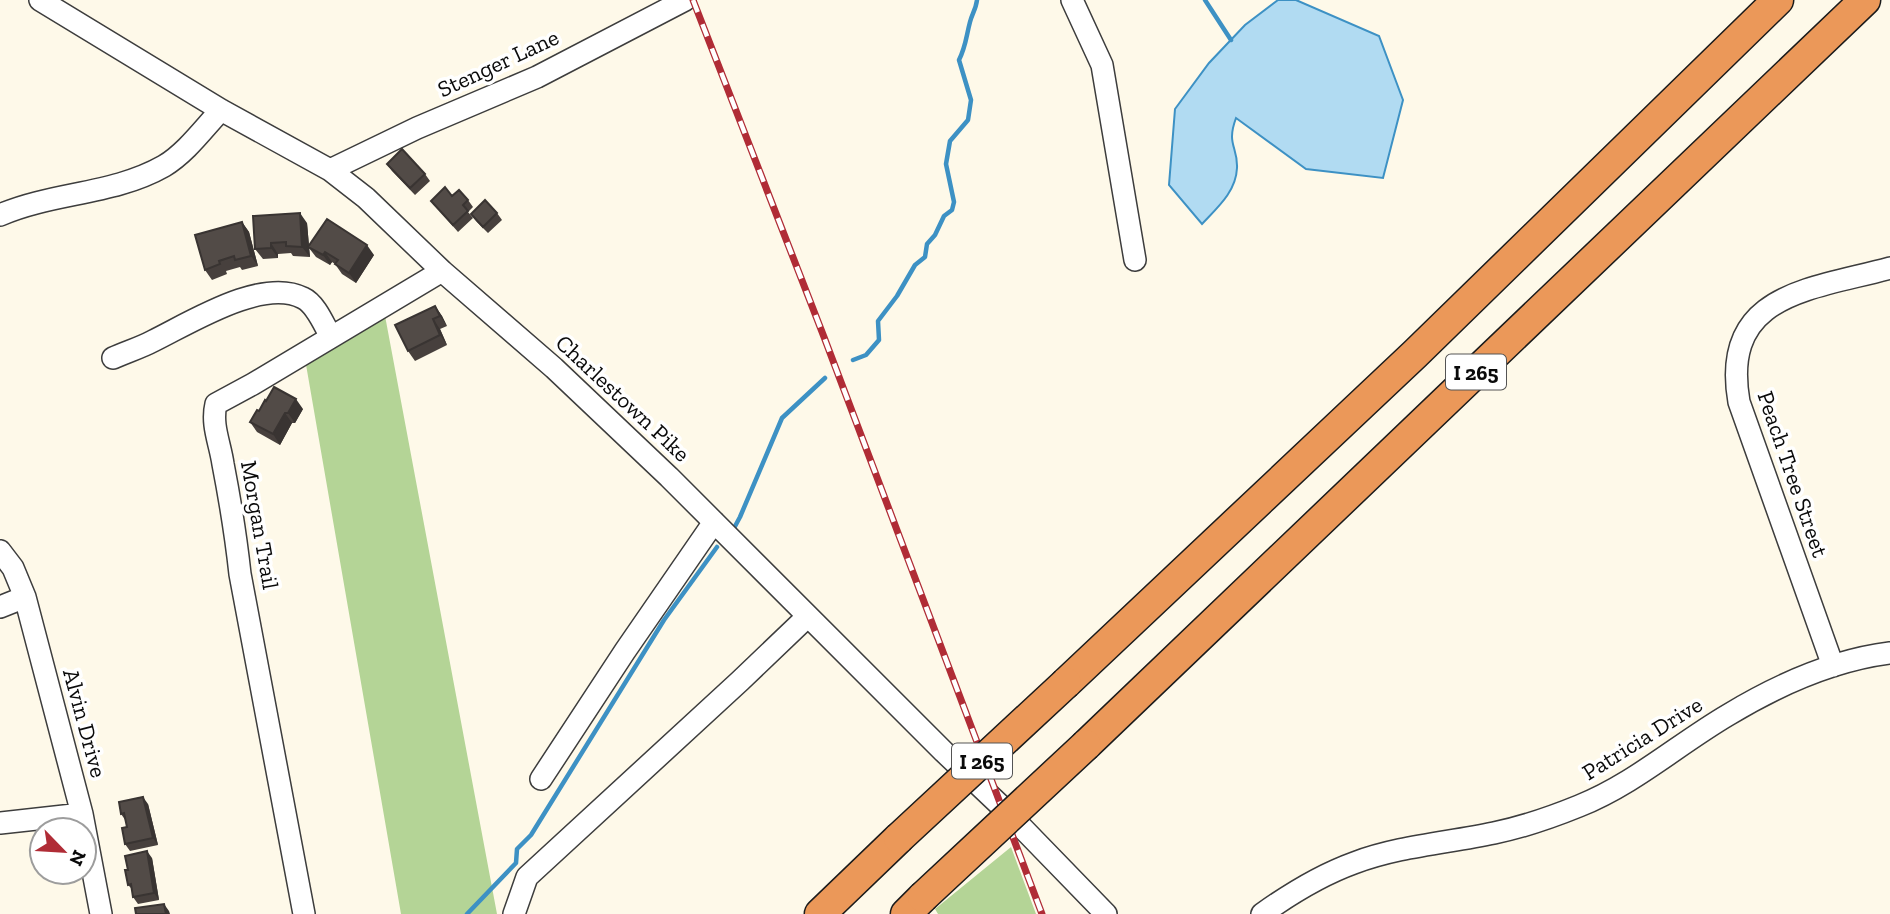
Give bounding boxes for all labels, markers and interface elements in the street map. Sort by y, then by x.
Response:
street label: Stenger Lane [433,23,563,103]
street label: Charlestown Pike [550,329,696,467]
road number: I 265 [1446,354,1506,390]
street label: Peach Tree Street [1751,387,1835,561]
street label: Morgan Trail [235,458,285,592]
street label: Alvin Drive [57,666,113,780]
street label: Patricia Drive [1577,690,1707,786]
road number: I 265 [952,744,1012,778]
north arrow [28,816,98,886]
text: N [64,847,91,869]

